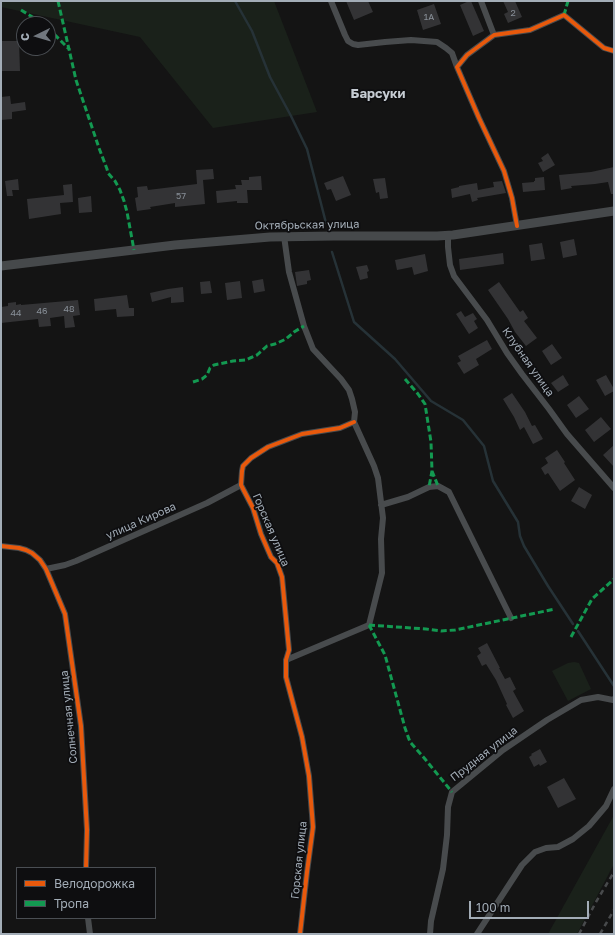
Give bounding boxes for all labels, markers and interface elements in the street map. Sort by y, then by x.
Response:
house number: 2 [510,8,516,18]
house number: 1А [424,12,434,22]
north arrow [16,16,56,56]
text: С [18,33,31,41]
district label: Барсуки [351,86,405,102]
house number: 57 [176,191,186,201]
street label: Октябрьская улица [254,217,360,233]
house number: 48 [64,304,74,314]
house number: 46 [37,306,47,316]
house number: 44 [11,308,21,318]
street label: Клубная улица [499,325,557,399]
street label: Горская улица [250,492,292,568]
street label: улица Кирова [104,500,178,542]
street label: Солнечная улица [58,670,80,764]
street label: Прудная улица [448,724,520,784]
street label: Горская улица [288,821,310,899]
legend [16,867,156,919]
text: Велодорожка [54,876,135,891]
scale bar [471,893,591,919]
text: Тропа [54,896,89,911]
text: 100 m [476,900,510,915]

